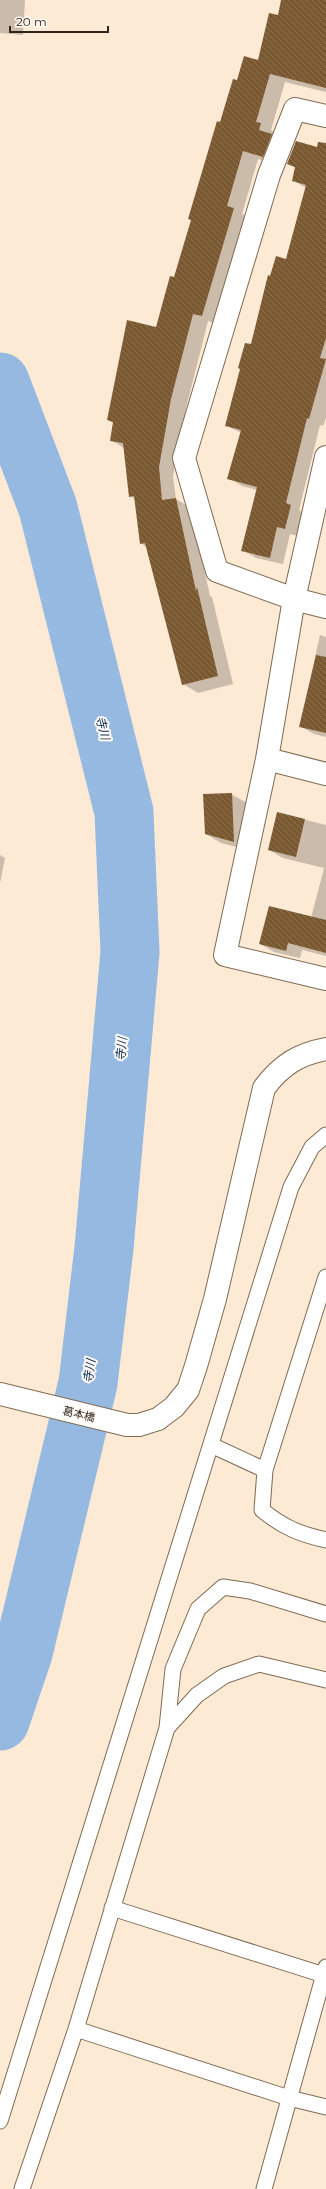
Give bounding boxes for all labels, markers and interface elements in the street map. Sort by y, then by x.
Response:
scale bar [10,8,108,34]
text: 20 m [16,14,47,29]
water label: 寺川 [93,715,114,743]
water label: 寺川 [112,1034,130,1062]
water label: 寺川 [80,1356,98,1384]
street label: 葛本橋 [61,1403,97,1425]

